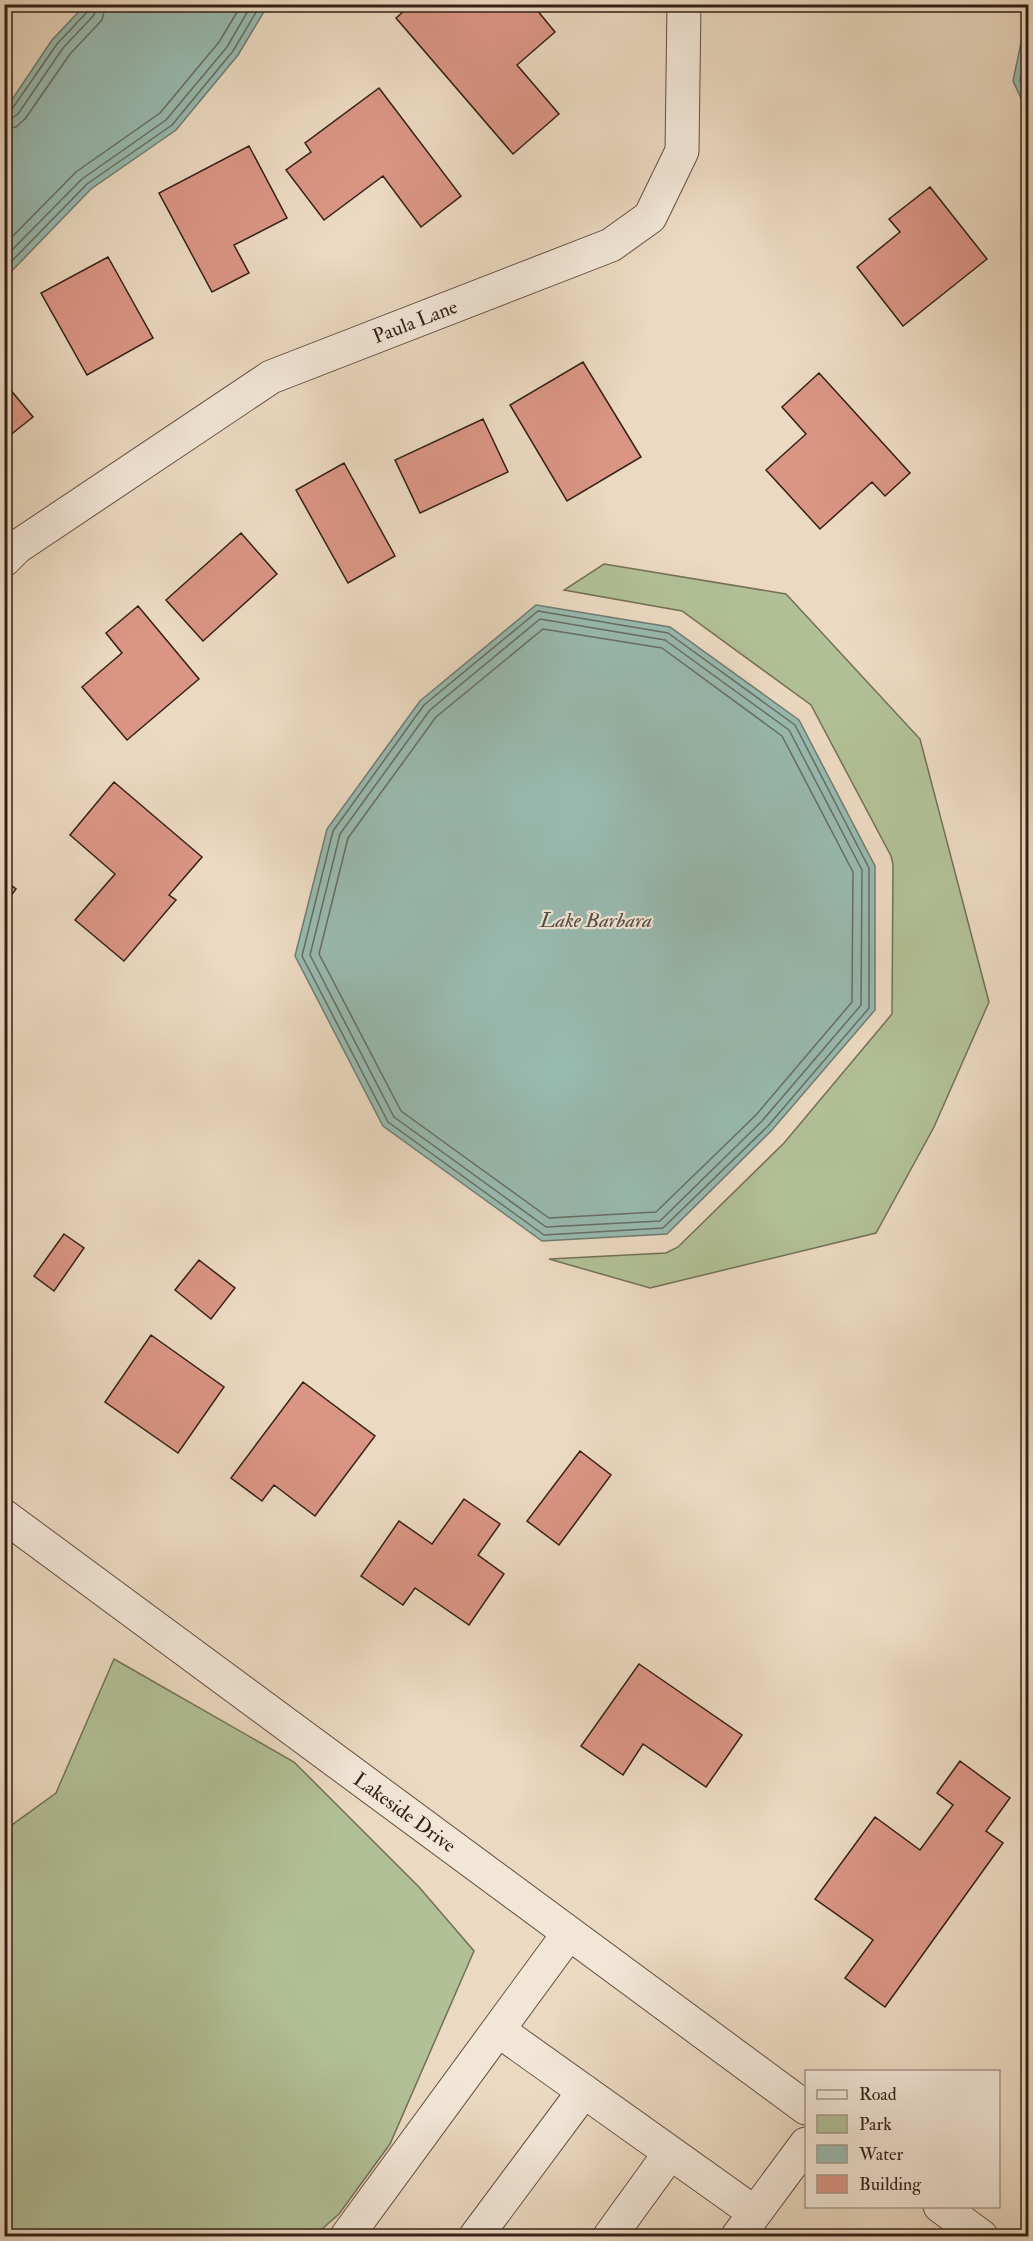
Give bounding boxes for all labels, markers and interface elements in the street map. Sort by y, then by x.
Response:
street label: Paula Lane [369,294,461,349]
water label: Lake Barbara [539,907,652,934]
street label: Lakeside Drive [349,1767,461,1858]
legend [805,2070,1000,2208]
text: Road [859,2083,897,2106]
text: Park [859,2113,892,2136]
text: Water [858,2143,903,2166]
text: Building [859,2173,922,2196]

